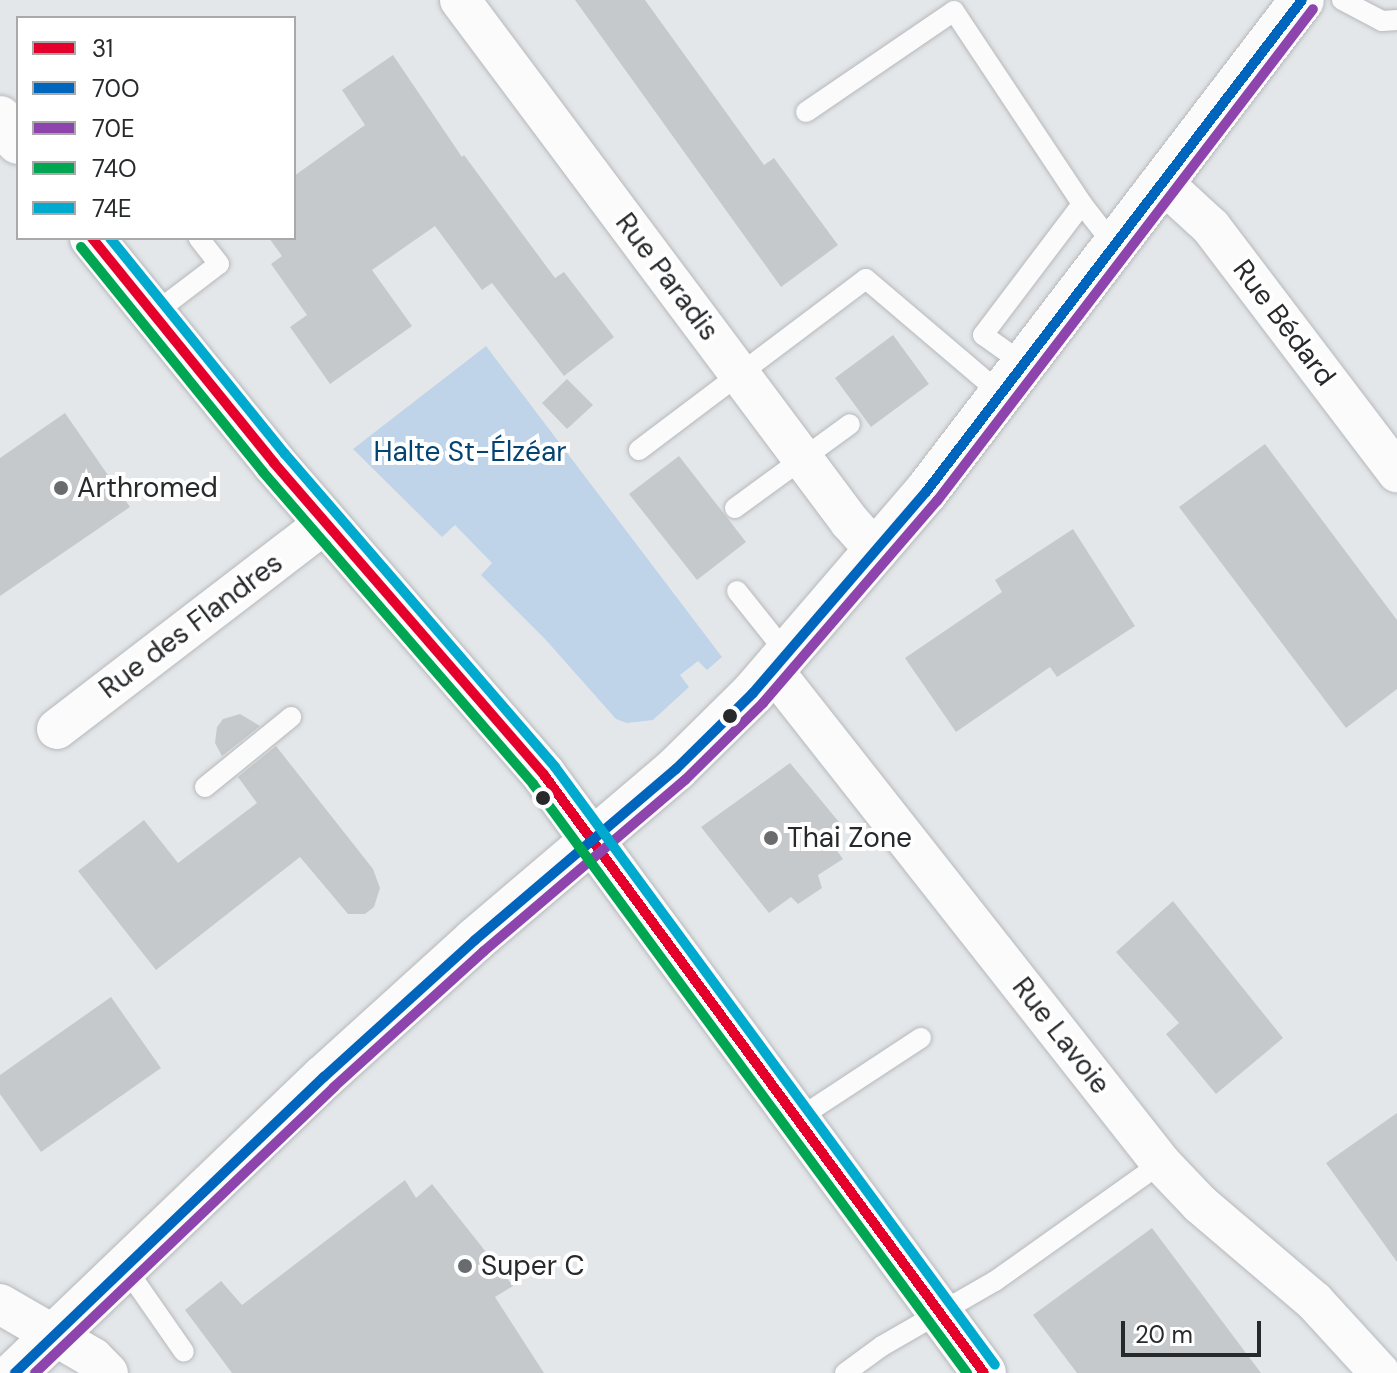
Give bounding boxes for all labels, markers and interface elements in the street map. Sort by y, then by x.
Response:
legend [16,16,296,240]
text: 31 [92,33,113,64]
text: 70O [92,73,139,104]
text: 70E [92,113,134,144]
text: 74O [92,153,137,184]
text: 74E [92,193,132,224]
street label: Rue Paradis [608,207,726,347]
street label: Rue Bédard [1226,253,1342,393]
park label: Halte St-Élzéar [373,435,567,469]
place label: Arthromed [77,471,218,505]
marker: Arthromed [52,479,70,497]
street label: Rue des Flandres [93,546,289,706]
unlabelled marker [722,708,738,724]
unlabelled marker [535,790,551,806]
place label: Thai Zone [787,821,912,855]
marker: Thai Zone [762,829,780,847]
street label: Rue Lavoie [1005,971,1117,1101]
place label: Super C [481,1249,585,1283]
marker: Super C [456,1257,474,1275]
scale bar [1125,1305,1265,1355]
text: 20 m [1135,1319,1193,1350]

